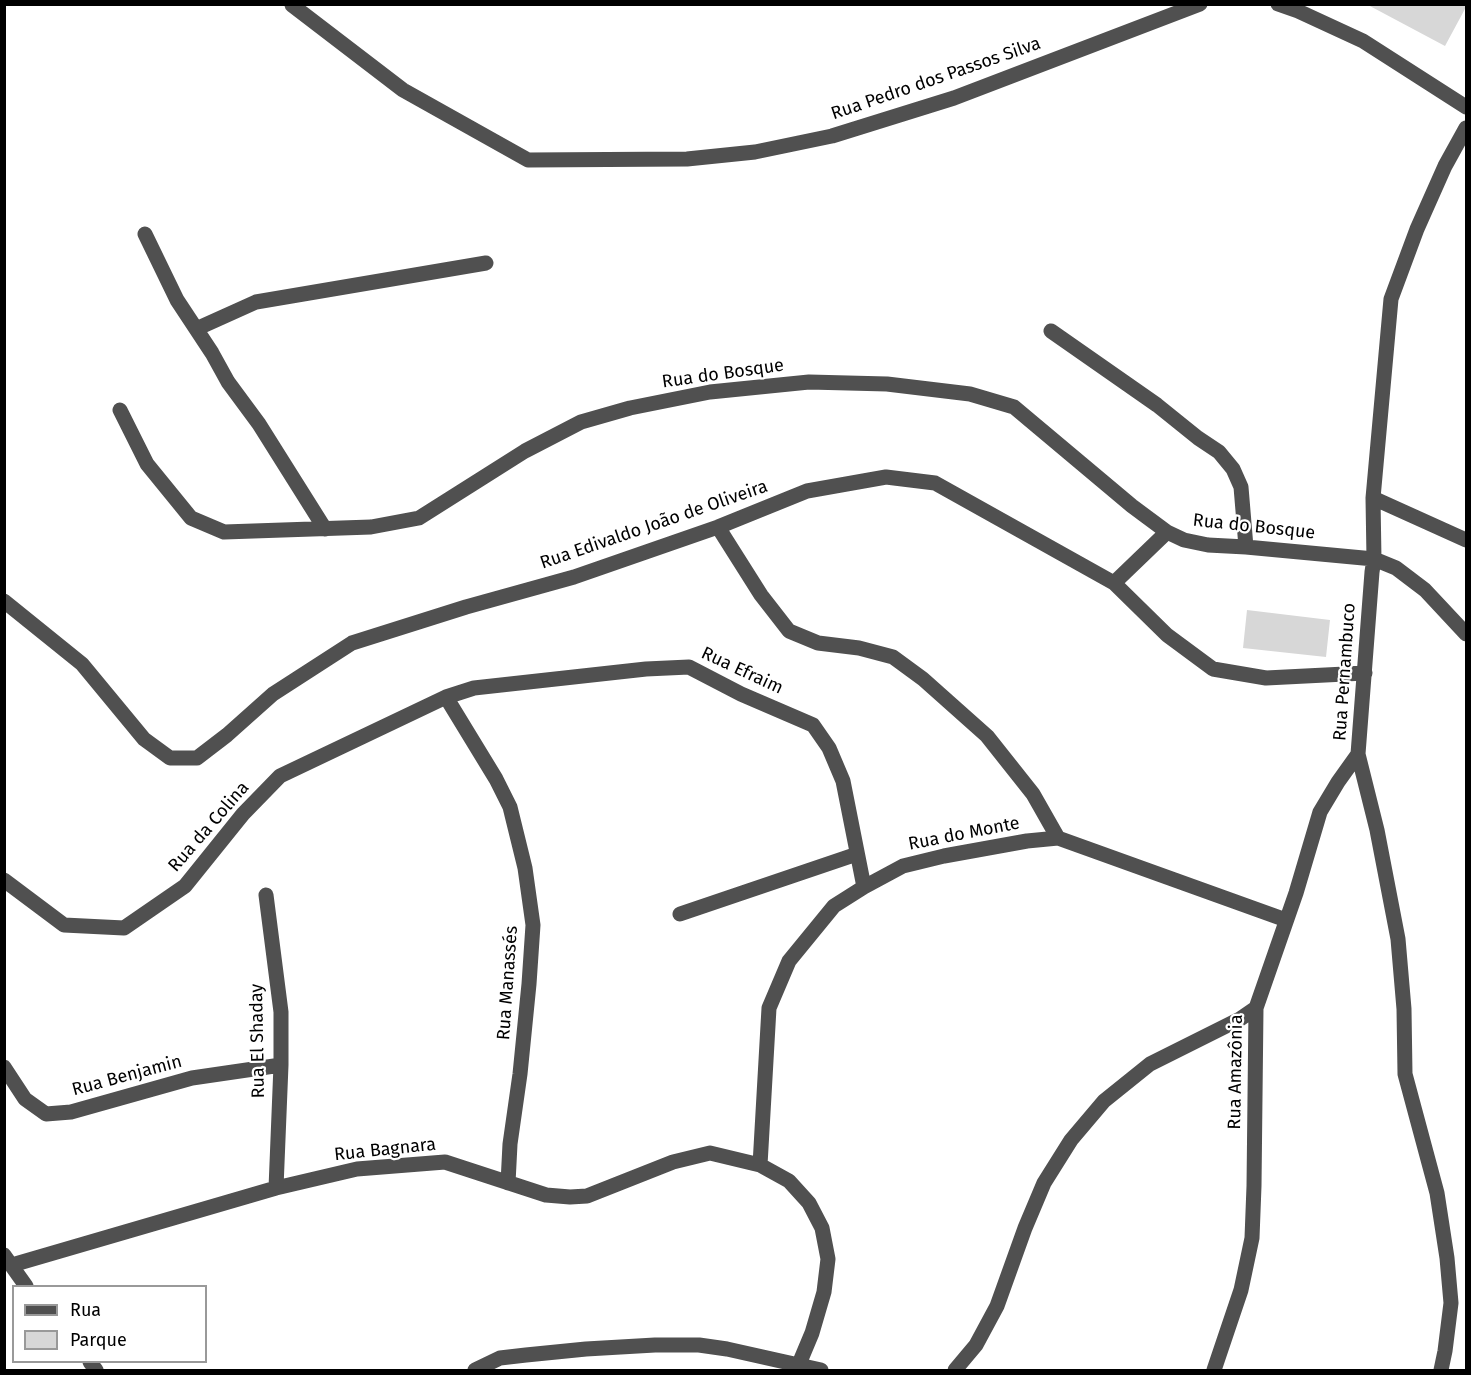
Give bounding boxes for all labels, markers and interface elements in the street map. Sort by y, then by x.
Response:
street label: Rua Pedro dos Passos Silva [828,33,1044,125]
street label: Rua do Bosque [661,355,785,393]
street label: Rua Edivaldo João de Oliveira [537,476,771,574]
street label: Rua do Bosque [1192,510,1316,544]
street label: Rua Pernambuco [1329,602,1361,742]
street label: Rua Efraim [698,643,786,699]
street label: Rua da Colina [164,778,254,876]
street label: Rua do Monte [906,813,1022,855]
street label: Rua Manassés [493,925,523,1041]
street label: Rua El Shaday [246,983,270,1099]
street label: Rua Amazônia [1224,1014,1248,1130]
street label: Rua Benjamin [70,1051,184,1101]
street label: Rua Bagnara [333,1134,437,1166]
legend [12,1285,207,1363]
text: Rua [70,1299,101,1321]
text: Parque [70,1329,127,1351]

